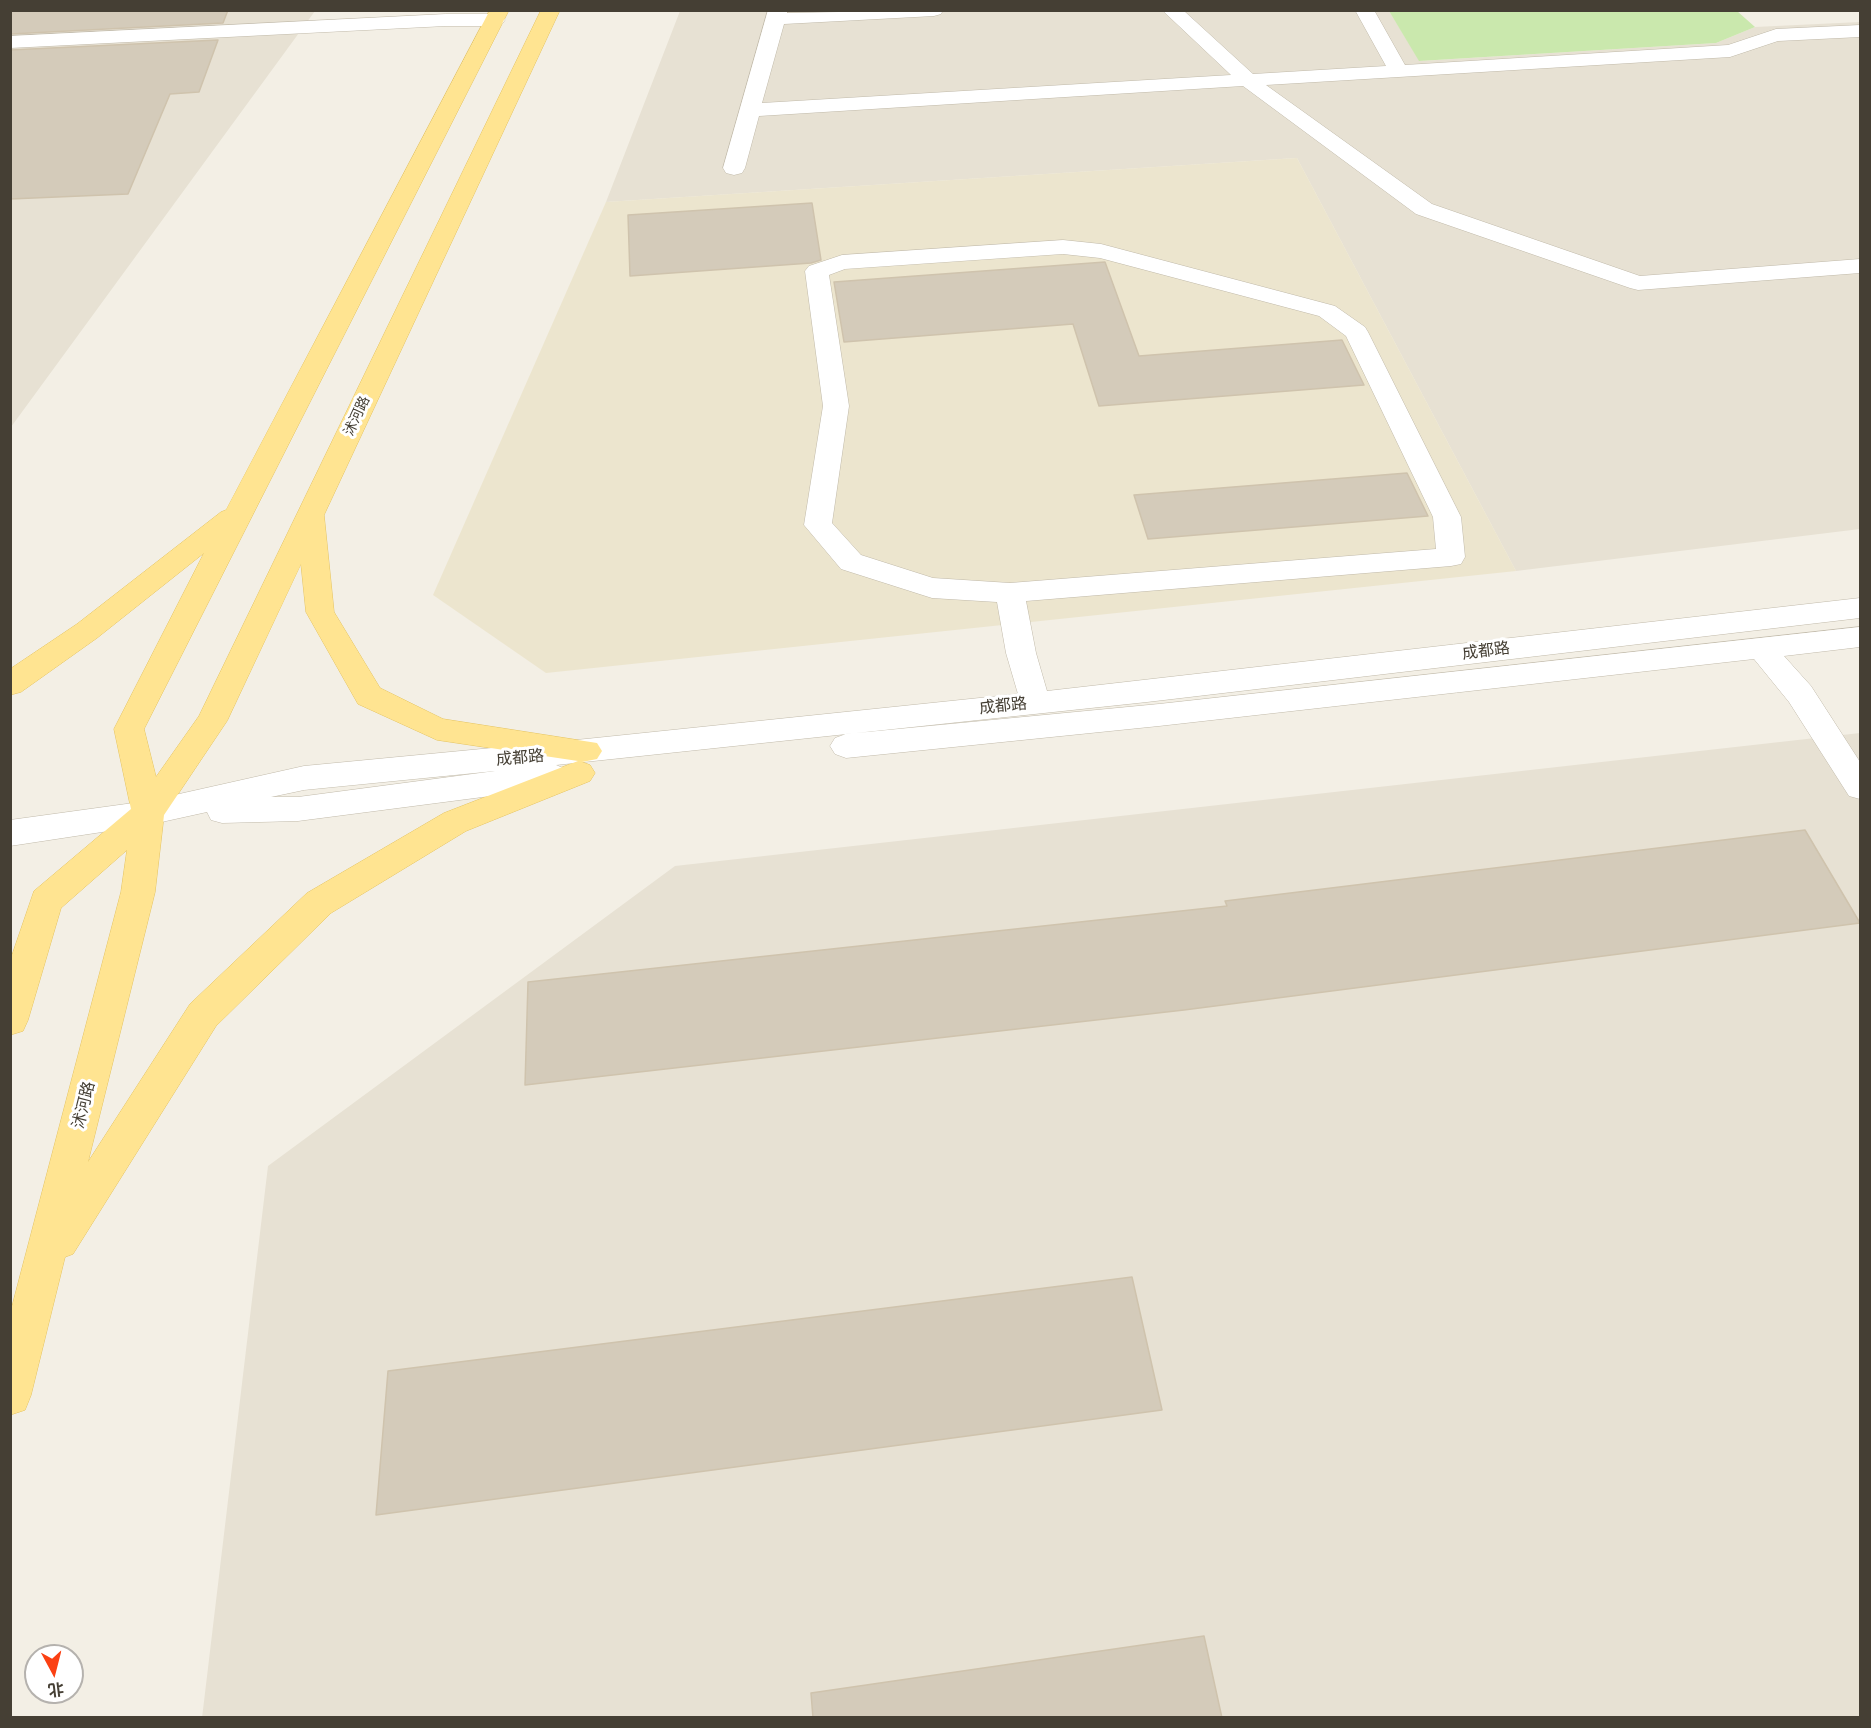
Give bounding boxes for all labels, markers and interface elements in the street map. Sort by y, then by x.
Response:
street label: 沭河路 [341,393,373,439]
street label: 成都路 [1461,639,1511,663]
street label: 成都路 [978,694,1028,718]
street label: 成都路 [495,746,545,770]
street label: 沭河路 [69,1079,99,1131]
north arrow [24,1644,84,1704]
text: 北 [47,1679,65,1701]

